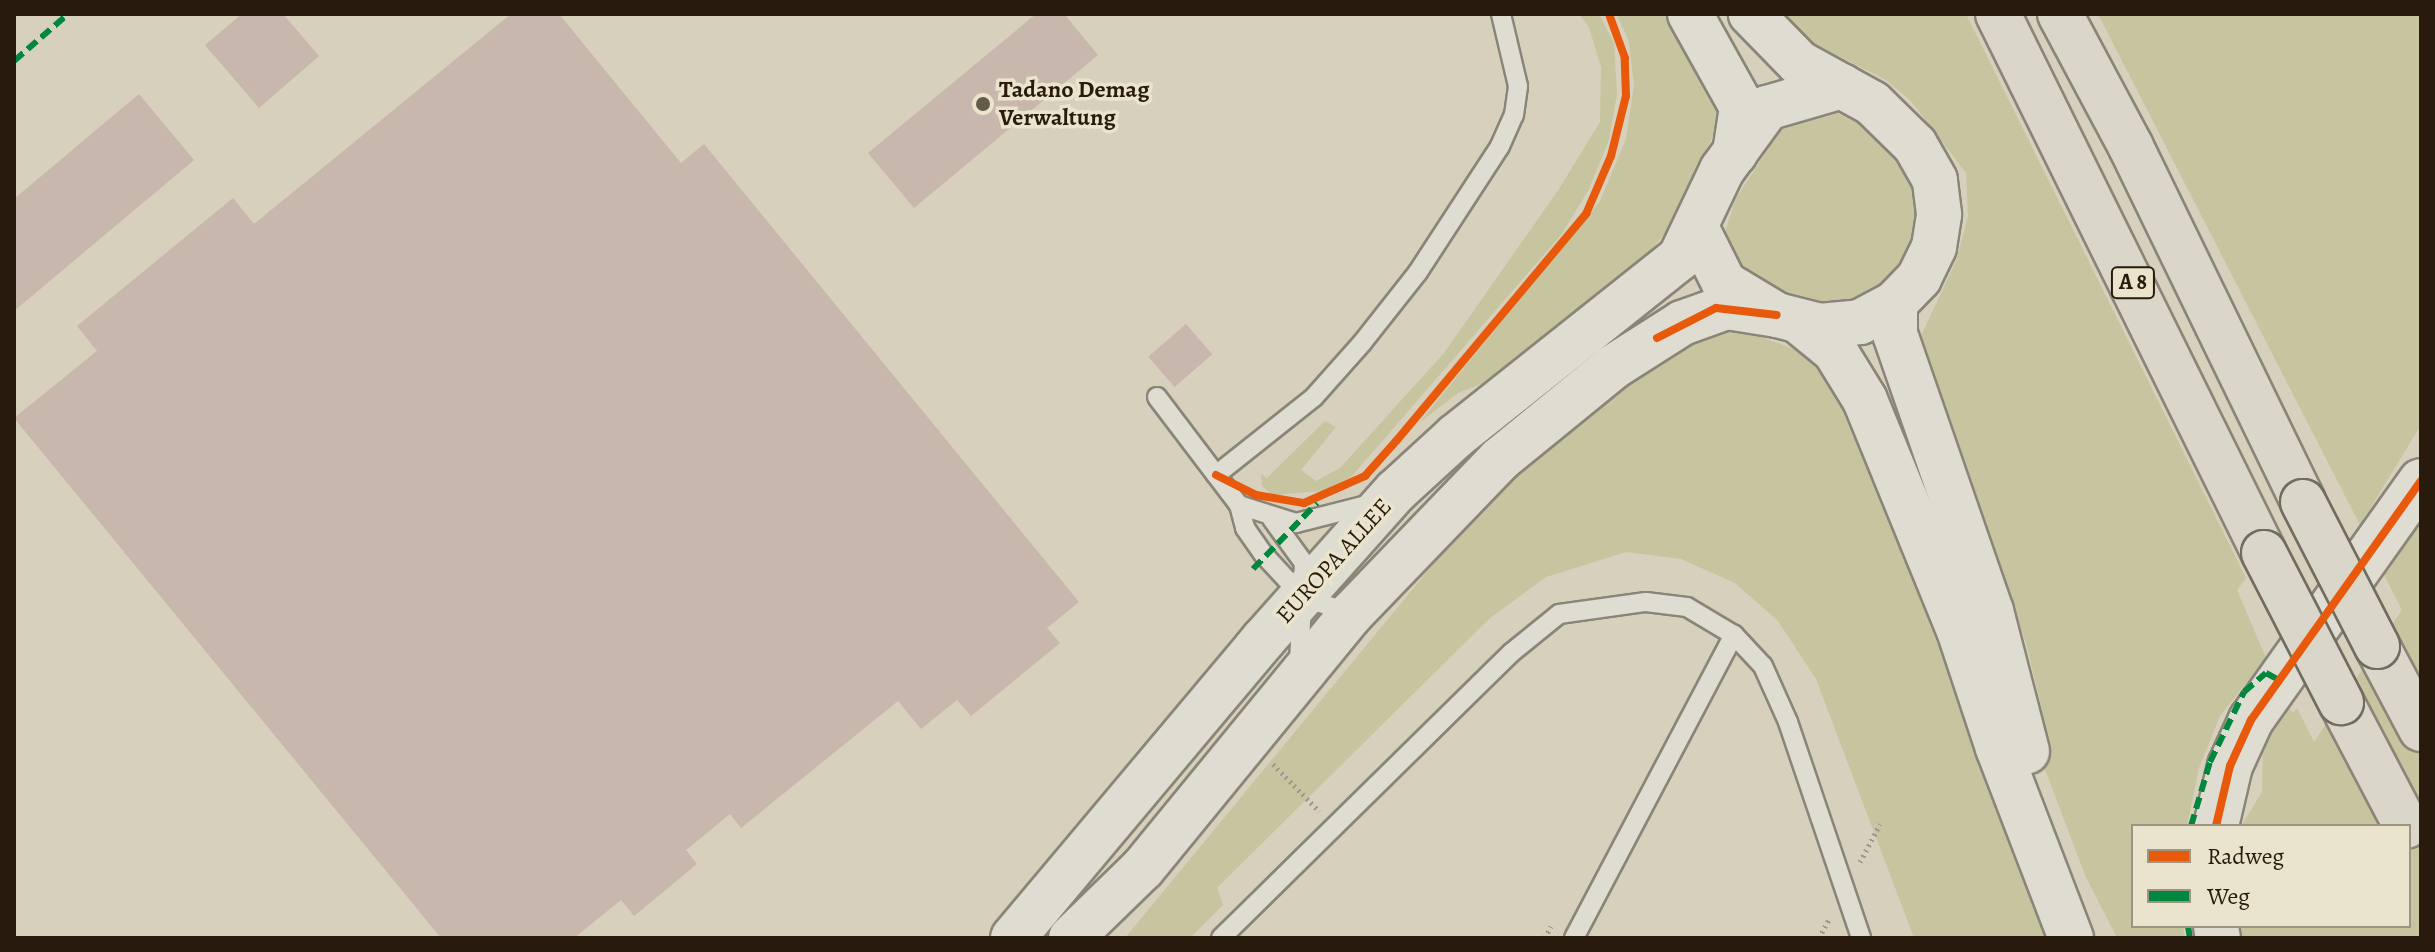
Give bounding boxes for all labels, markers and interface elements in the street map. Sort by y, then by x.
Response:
place label: Tadano Demag Verwaltung [999,76,1149,132]
marker: Tadano Demag Verwaltung [974,95,992,113]
road number: A 8 [2109,265,2157,301]
street label: EUROPA ALLEE [1270,492,1398,630]
legend [2131,824,2411,928]
text: Radweg [2207,840,2284,872]
text: Weg [2207,880,2250,912]

